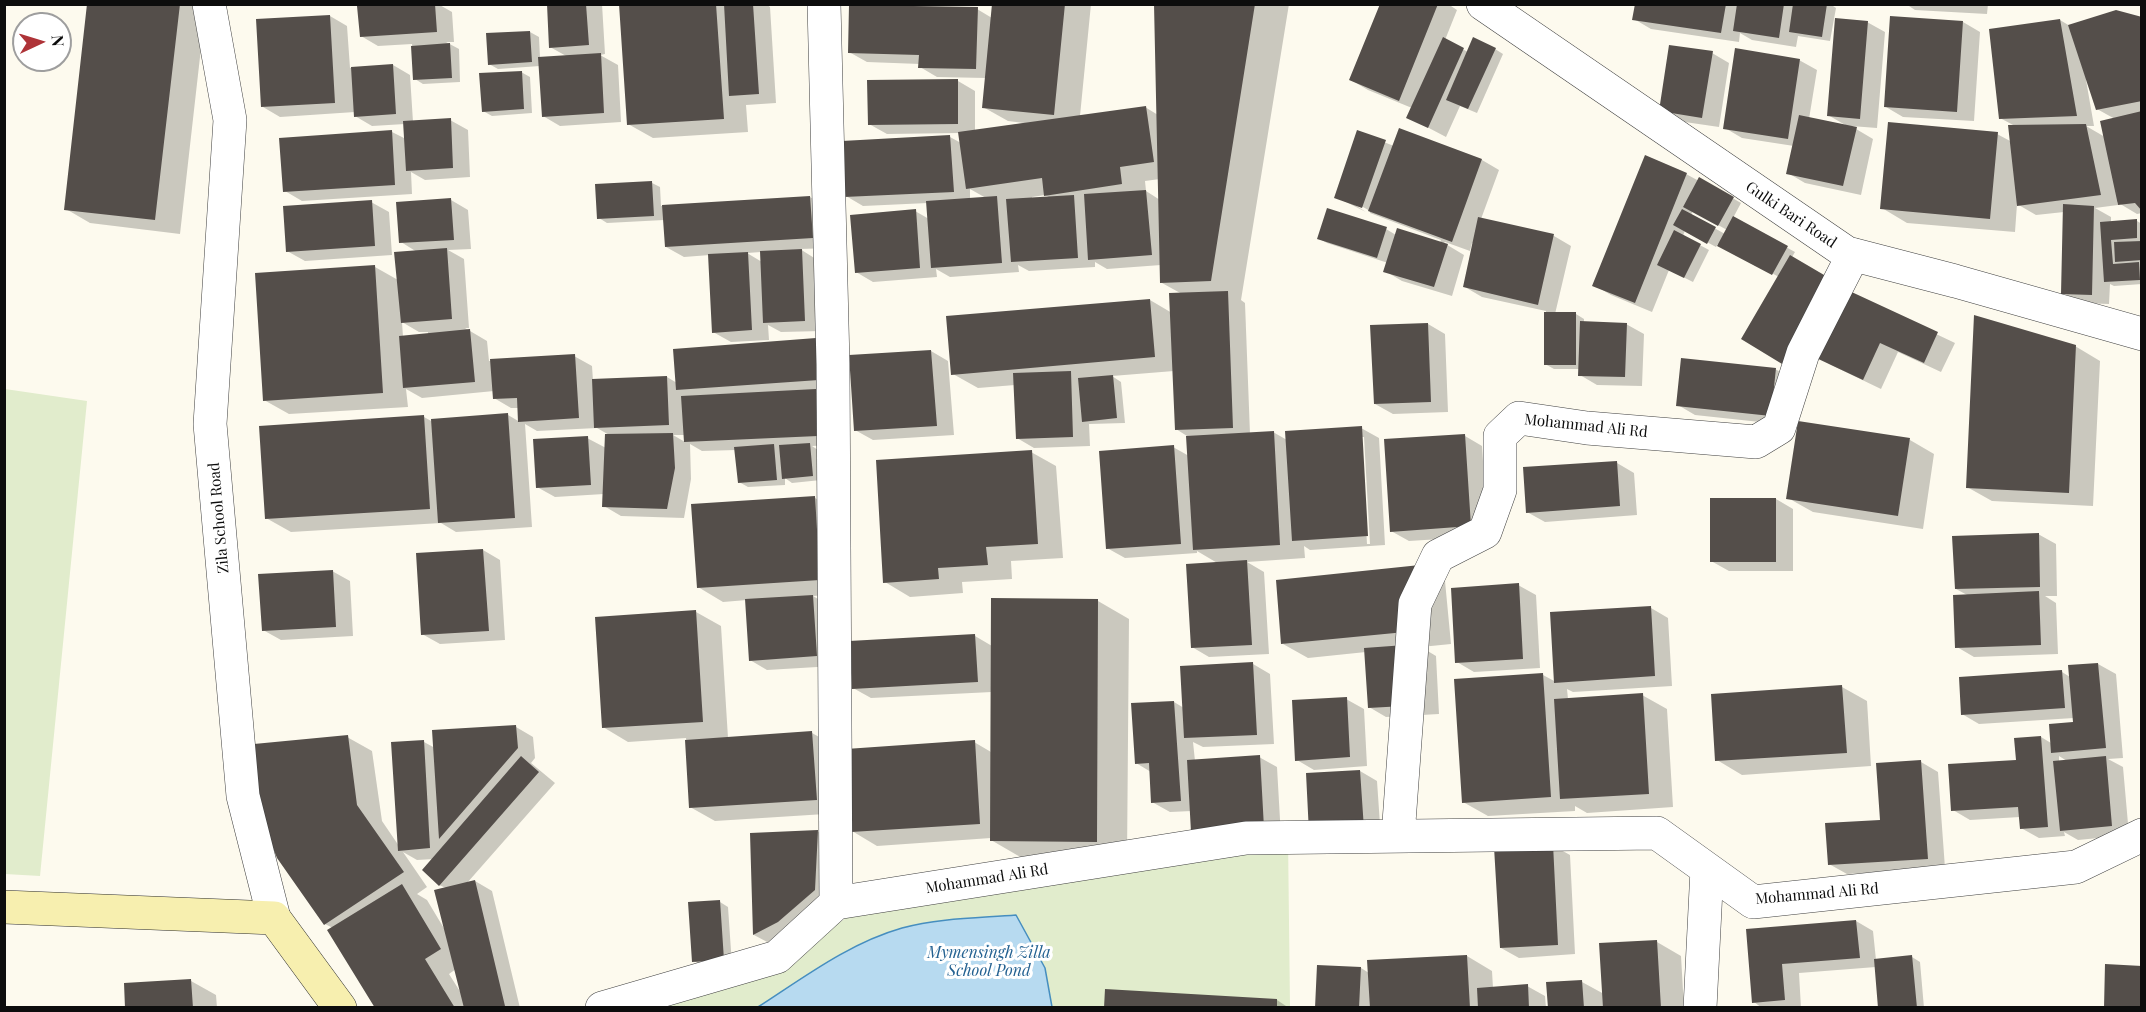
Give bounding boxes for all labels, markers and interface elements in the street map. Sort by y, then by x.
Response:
north arrow [12,12,72,72]
text: N [48,34,69,47]
street label: Gulki Bari Road [1742,178,1840,252]
street label: Mohammad Ali Rd [1523,411,1649,441]
street label: Zila School Road [205,462,233,574]
street label: Mohammad Ali Rd [924,860,1050,898]
street label: Mohammad Ali Rd [1754,880,1880,908]
water label: Mymensingh Zilla School Pond [927,943,1051,981]

